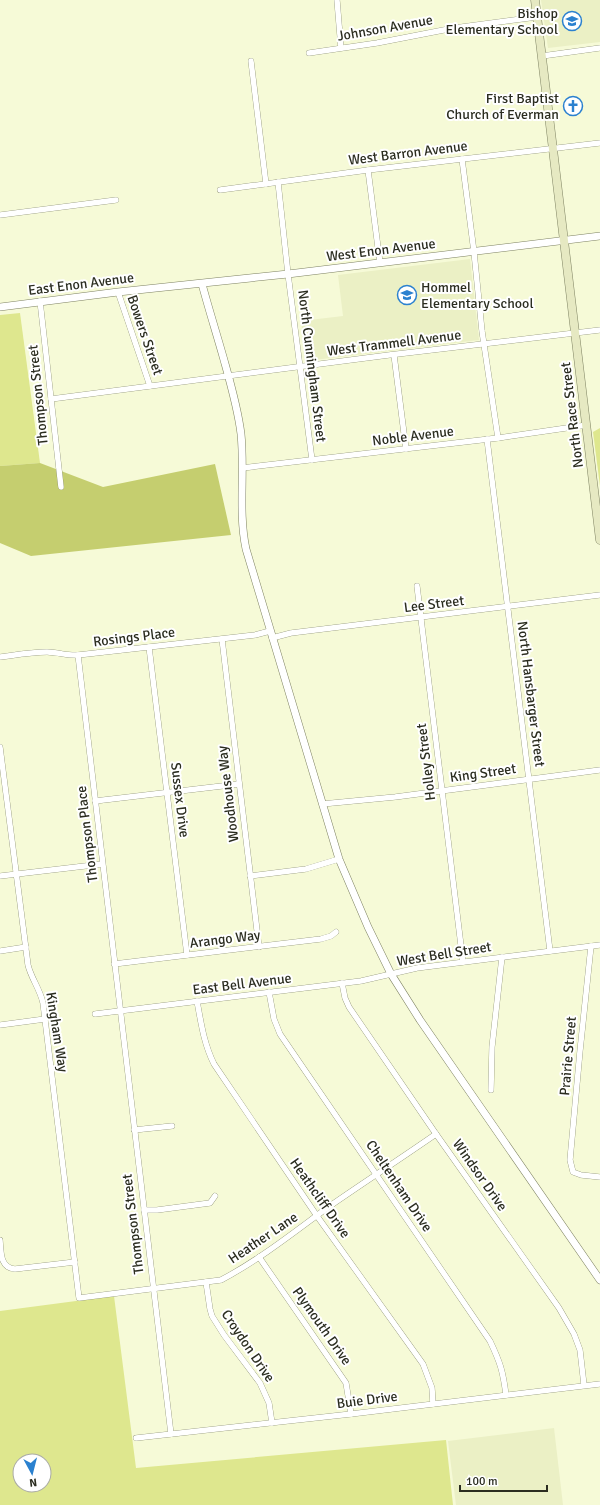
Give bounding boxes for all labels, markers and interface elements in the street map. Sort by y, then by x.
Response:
place label: Bishop Elementary School [445,5,558,38]
school or university icon: Bishop Elementary School [561,10,583,32]
street label: Johnson Avenue [336,11,434,45]
place label: First Baptist Church of Everman [446,90,559,123]
church icon: First Baptist Church of Everman [562,95,584,117]
street label: West Barron Avenue [347,137,469,169]
street label: West Enon Avenue [325,235,437,265]
street label: East Enon Avenue [27,269,135,299]
place label: Hommel Elementary School [421,279,534,312]
school or university icon: Hommel Elementary School [396,284,418,306]
street label: North Cunningham Street [294,289,330,443]
street label: Bowers Street [123,293,167,377]
street label: West Trammell Avenue [326,326,462,360]
street label: Thompson Street [24,344,52,446]
street label: North Race Street [557,361,587,469]
street label: Noble Avenue [371,423,455,449]
street label: Lee Street [403,592,465,616]
street label: North Hansbarger Street [514,620,548,768]
street label: Rosings Place [92,624,176,650]
street label: Holley Street [413,722,439,802]
street label: Woodhouse Way [214,744,242,843]
street label: King Street [449,760,517,786]
street label: Sussex Drive [167,761,193,839]
street label: Thompson Place [73,785,101,883]
street label: Arango Way [189,926,262,952]
street label: West Bell Street [395,938,493,970]
street label: East Bell Avenue [192,970,292,998]
street label: Kingham Way [42,991,72,1074]
street label: Prairie Street [556,1016,580,1096]
street label: Windsor Drive [449,1136,511,1214]
street label: Cheltenham Drive [362,1137,436,1235]
street label: Heathcliff Drive [286,1155,354,1241]
street label: Thompson Street [118,1173,148,1275]
street label: Heather Lane [225,1209,301,1267]
street label: Plymouth Drive [289,1284,355,1368]
street label: Croydon Drive [218,1307,278,1385]
street label: Buie Drive [336,1388,398,1412]
north arrow [12,1453,52,1493]
scale bar [460,1467,547,1493]
text: 100 m [466,1474,498,1489]
text: N [29,1476,38,1489]

